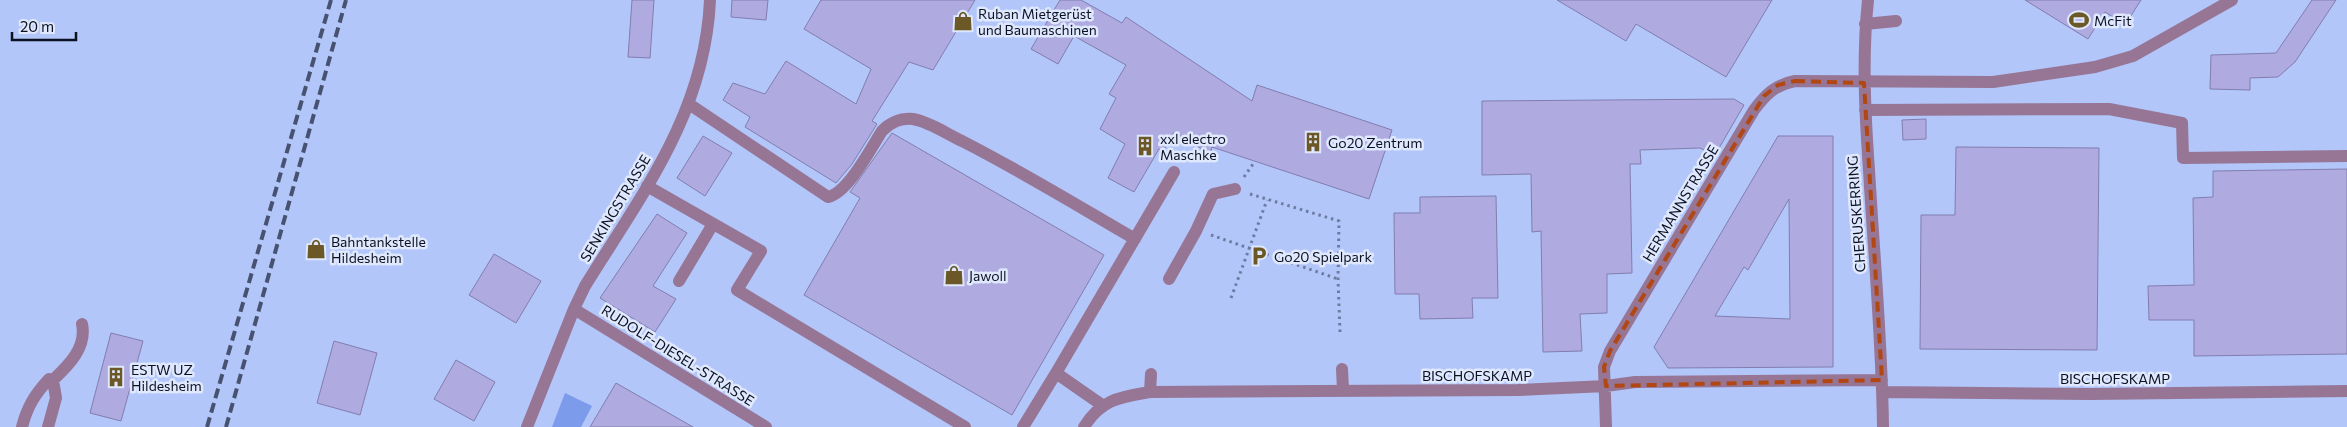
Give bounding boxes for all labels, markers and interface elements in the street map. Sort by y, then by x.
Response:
place label: Ruban Mietgerüst und Baumaschinen [978,5,1097,38]
sports icon: McFit [2068,9,2090,31]
scale bar [12,10,76,42]
shop icon: Ruban Mietgerüst und Baumaschinen [952,10,974,32]
place label: McFit [2094,12,2132,29]
text: 20 m [20,17,54,35]
place label: xxl electro Maschke [1160,130,1226,163]
building icon: Go20 Zentrum [1302,131,1324,153]
place label: Go20 Zentrum [1328,134,1422,151]
building icon: xxl electro Maschke [1134,135,1156,157]
street label: HERMANNSTRASSE [1638,142,1722,264]
street label: SENKINGSTRASSE [576,151,654,265]
street label: CHERUSKERRING [1843,155,1869,273]
place label: Bahntankstelle Hildesheim [331,233,426,266]
shop icon: Bahntankstelle Hildesheim [305,238,327,260]
parking icon: Go20 Spielpark [1248,245,1270,267]
place label: Go20 Spielpark [1274,248,1372,265]
shop icon: Jawoll [943,264,965,286]
place label: Jawoll [969,267,1007,284]
street label: RUDOLF-DIESEL-STRASSE [599,301,757,409]
place label: ESTW UZ Hildesheim [131,361,202,394]
building icon: ESTW UZ Hildesheim [105,366,127,388]
street label: BISCHOFSKAMP [1422,367,1532,384]
street label: BISCHOFSKAMP [2060,370,2170,387]

